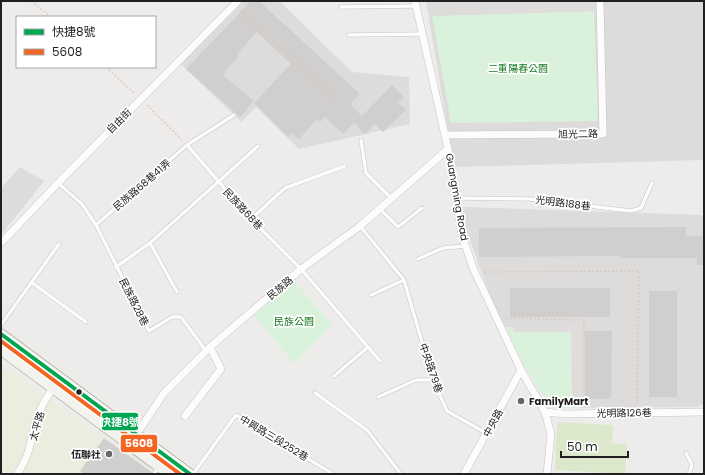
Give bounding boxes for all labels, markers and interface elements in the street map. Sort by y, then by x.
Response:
legend [16,16,156,68]
text: 快捷8號 [52,23,96,40]
text: 5608 [52,43,82,60]
park label: 二重陽春公園 [488,61,548,76]
street label: 自由街 [103,105,135,137]
street label: 旭光二路 [558,126,598,142]
street label: Guangming Road [442,152,472,242]
street label: 民族路68巷41弄 [110,156,174,214]
street label: 民族路68巷 [220,185,266,233]
street label: 光明路188巷 [534,192,592,214]
street label: 民族路 [264,273,296,303]
street label: 民族路28巷 [115,275,153,329]
park label: 民族公園 [274,314,314,329]
street label: 中央路79巷 [415,341,447,395]
unlabelled marker [74,387,84,397]
place label: FamilyMart [529,394,588,409]
marker: FamilyMart [516,396,526,406]
street label: 光明路126巷 [596,405,652,421]
street label: 中央路 [479,406,507,440]
street label: 太平路 [26,410,48,442]
line badge: 快捷8號 [101,412,139,431]
street label: 中興路三段252巷 [237,412,311,464]
text: 快捷8號 [100,414,140,430]
scale bar [561,433,628,459]
line badge: 5608 [120,434,158,453]
text: 5608 [125,435,153,451]
text: 50 m [567,438,598,455]
place label: 伍聯社 [71,447,101,462]
marker: 伍聯社 [104,449,114,459]

